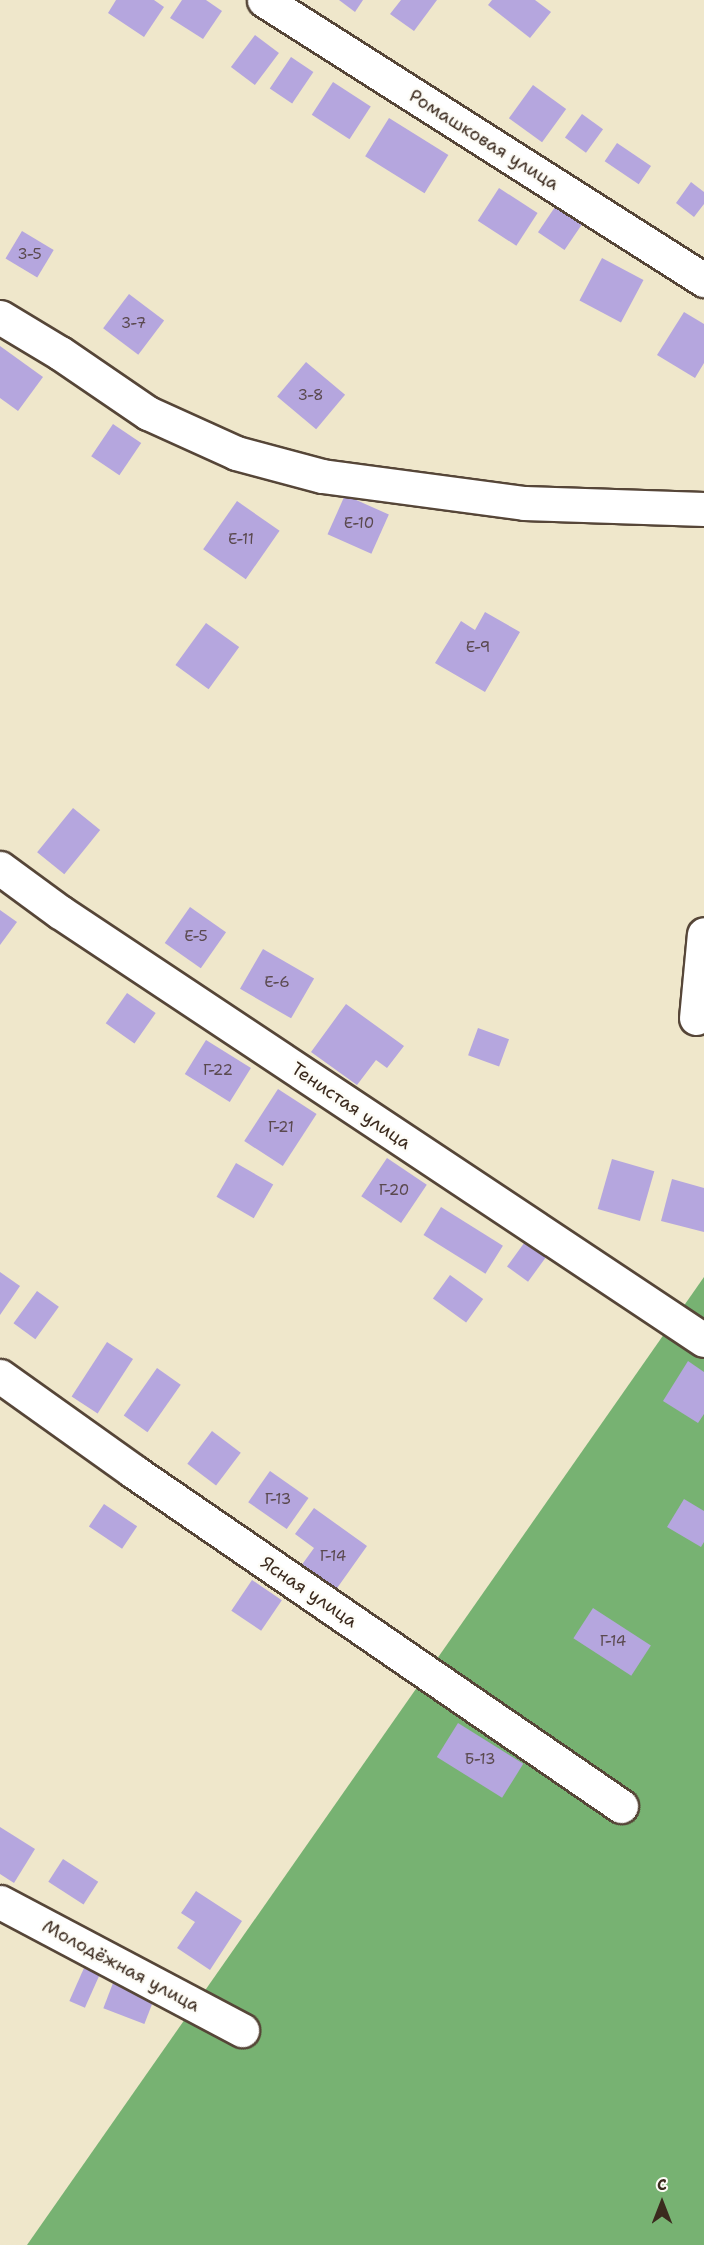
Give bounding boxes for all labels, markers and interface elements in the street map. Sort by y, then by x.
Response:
street label: Ромашковая улица [405,85,563,195]
house number: З-5 [18,246,42,264]
house number: З-7 [122,315,146,333]
house number: З-8 [298,387,324,405]
house number: Е-10 [344,515,374,533]
house number: Е-11 [228,531,254,549]
house number: Е-9 [466,639,490,657]
house number: Е-5 [184,928,208,946]
house number: Е-6 [264,974,290,992]
street label: Тенистая улица [287,1058,415,1154]
house number: Г-22 [203,1062,233,1080]
house number: Г-21 [268,1119,294,1137]
house number: Г-20 [379,1182,409,1200]
house number: Г-13 [265,1491,291,1509]
house number: Г-14 [320,1548,346,1566]
street label: Ясная улица [257,1552,361,1632]
house number: Г-14 [600,1633,626,1651]
house number: Б-13 [465,1751,495,1769]
street label: Молодёжная улица [39,1915,203,2017]
north arrow [632,2173,692,2233]
text: С [657,2174,667,2195]

